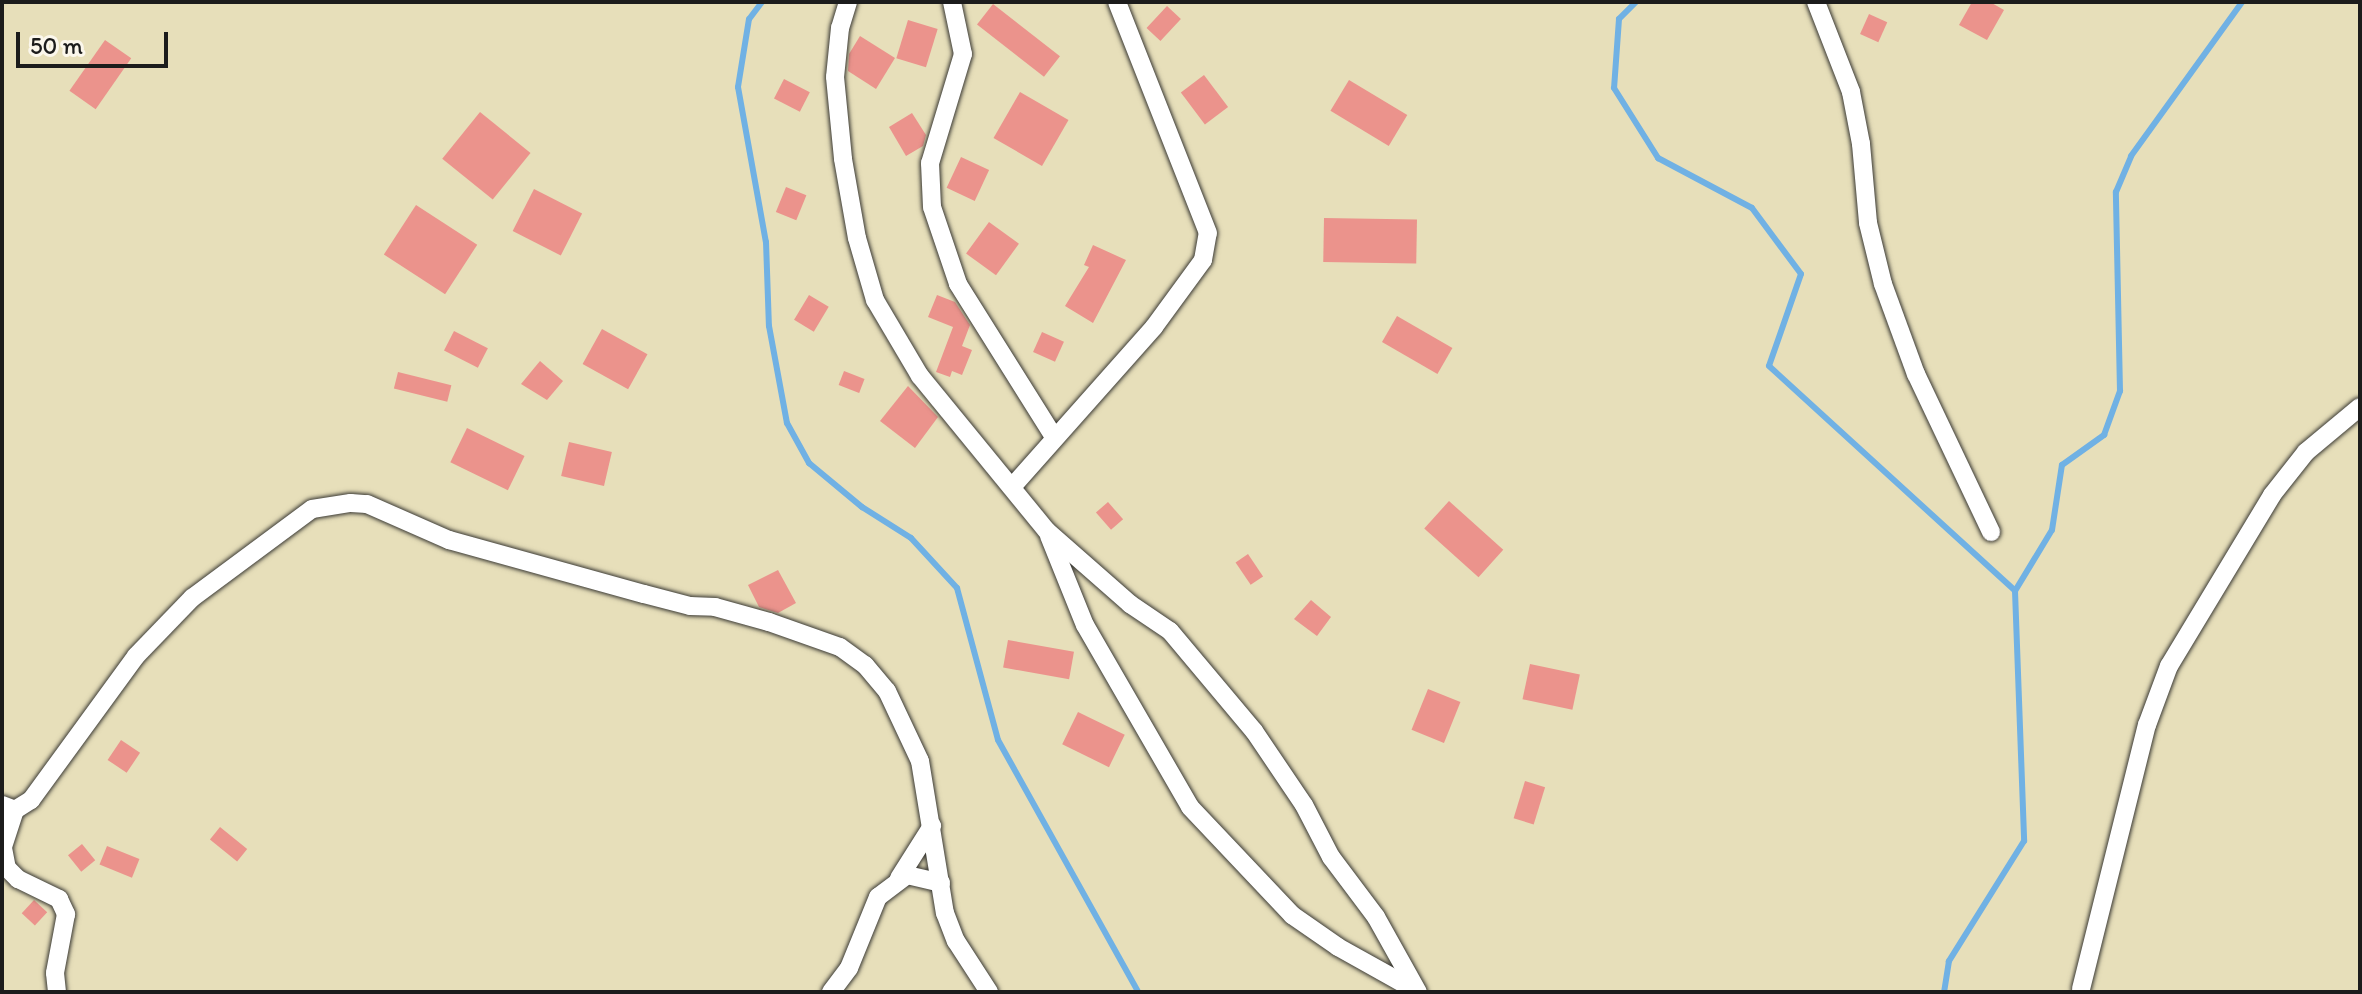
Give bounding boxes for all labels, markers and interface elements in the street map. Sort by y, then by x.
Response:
scale bar [20,16,172,66]
text: 50 m [30,31,83,60]

